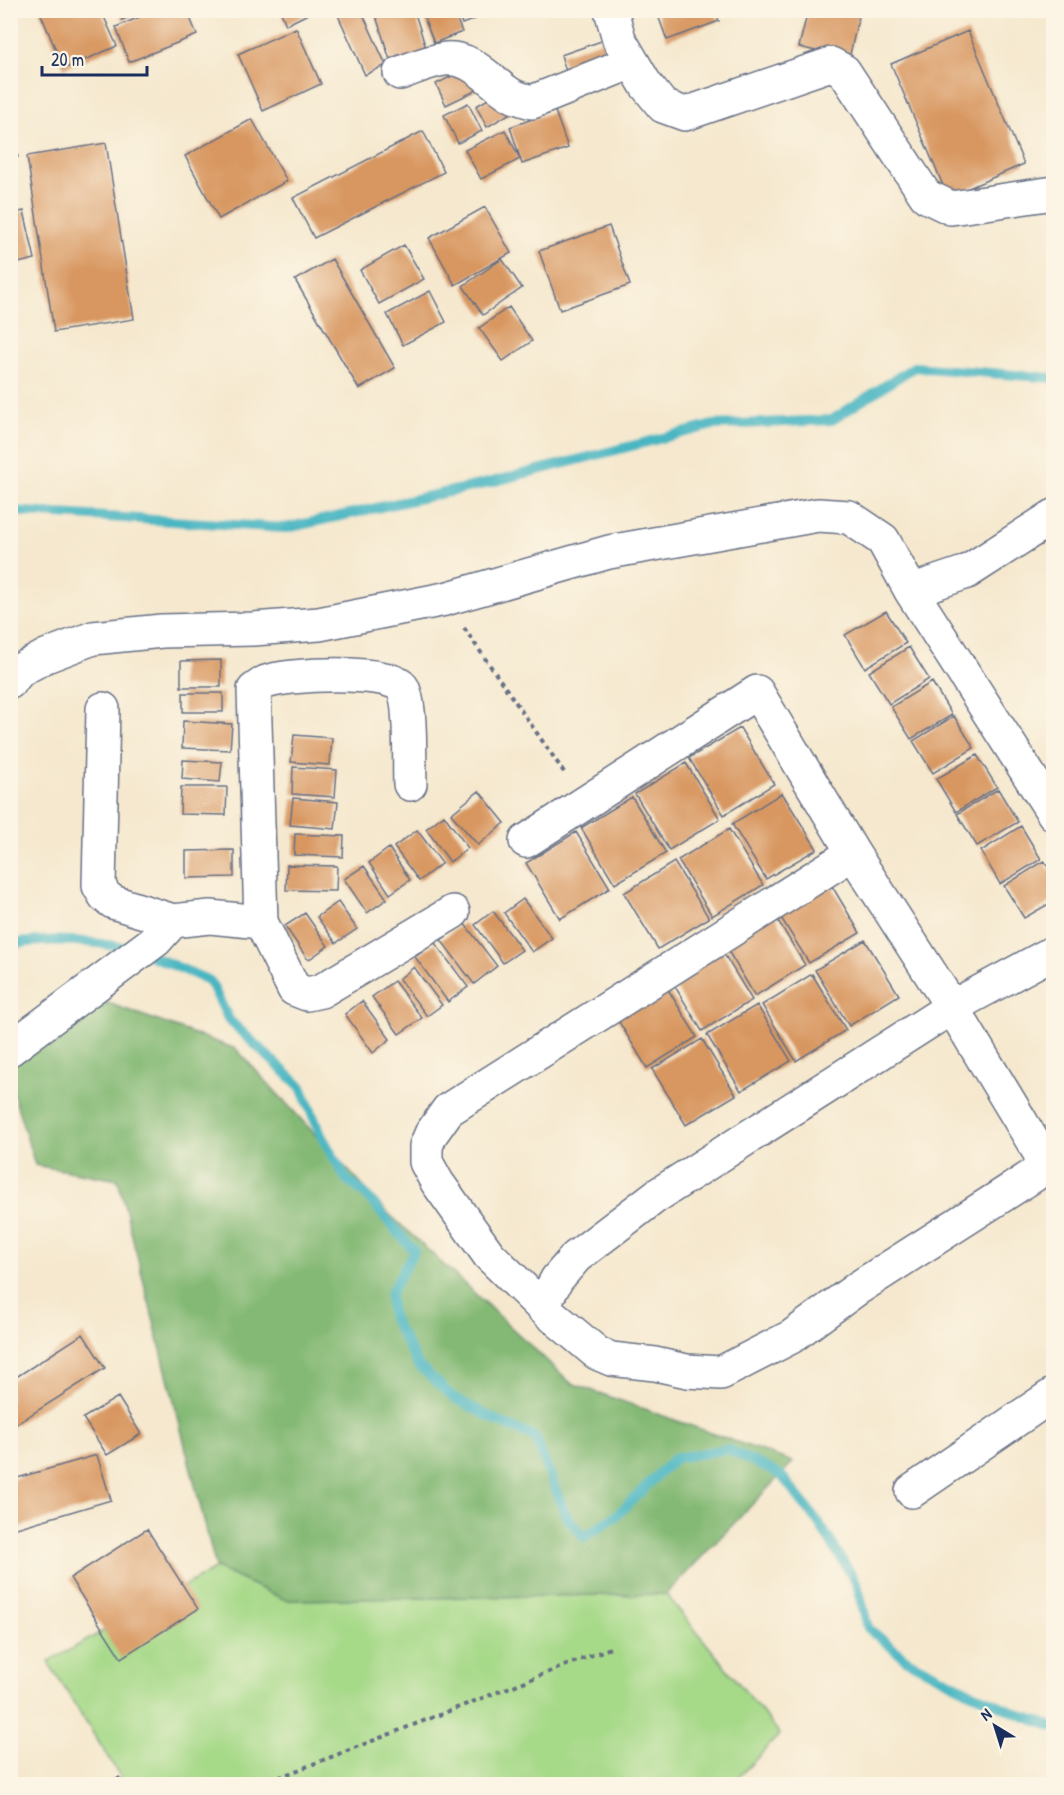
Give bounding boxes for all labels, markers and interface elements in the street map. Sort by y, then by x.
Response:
scale bar [42,39,147,77]
text: 20 m [51,47,84,72]
north arrow [965,1696,1025,1756]
text: N [976,1703,996,1725]

